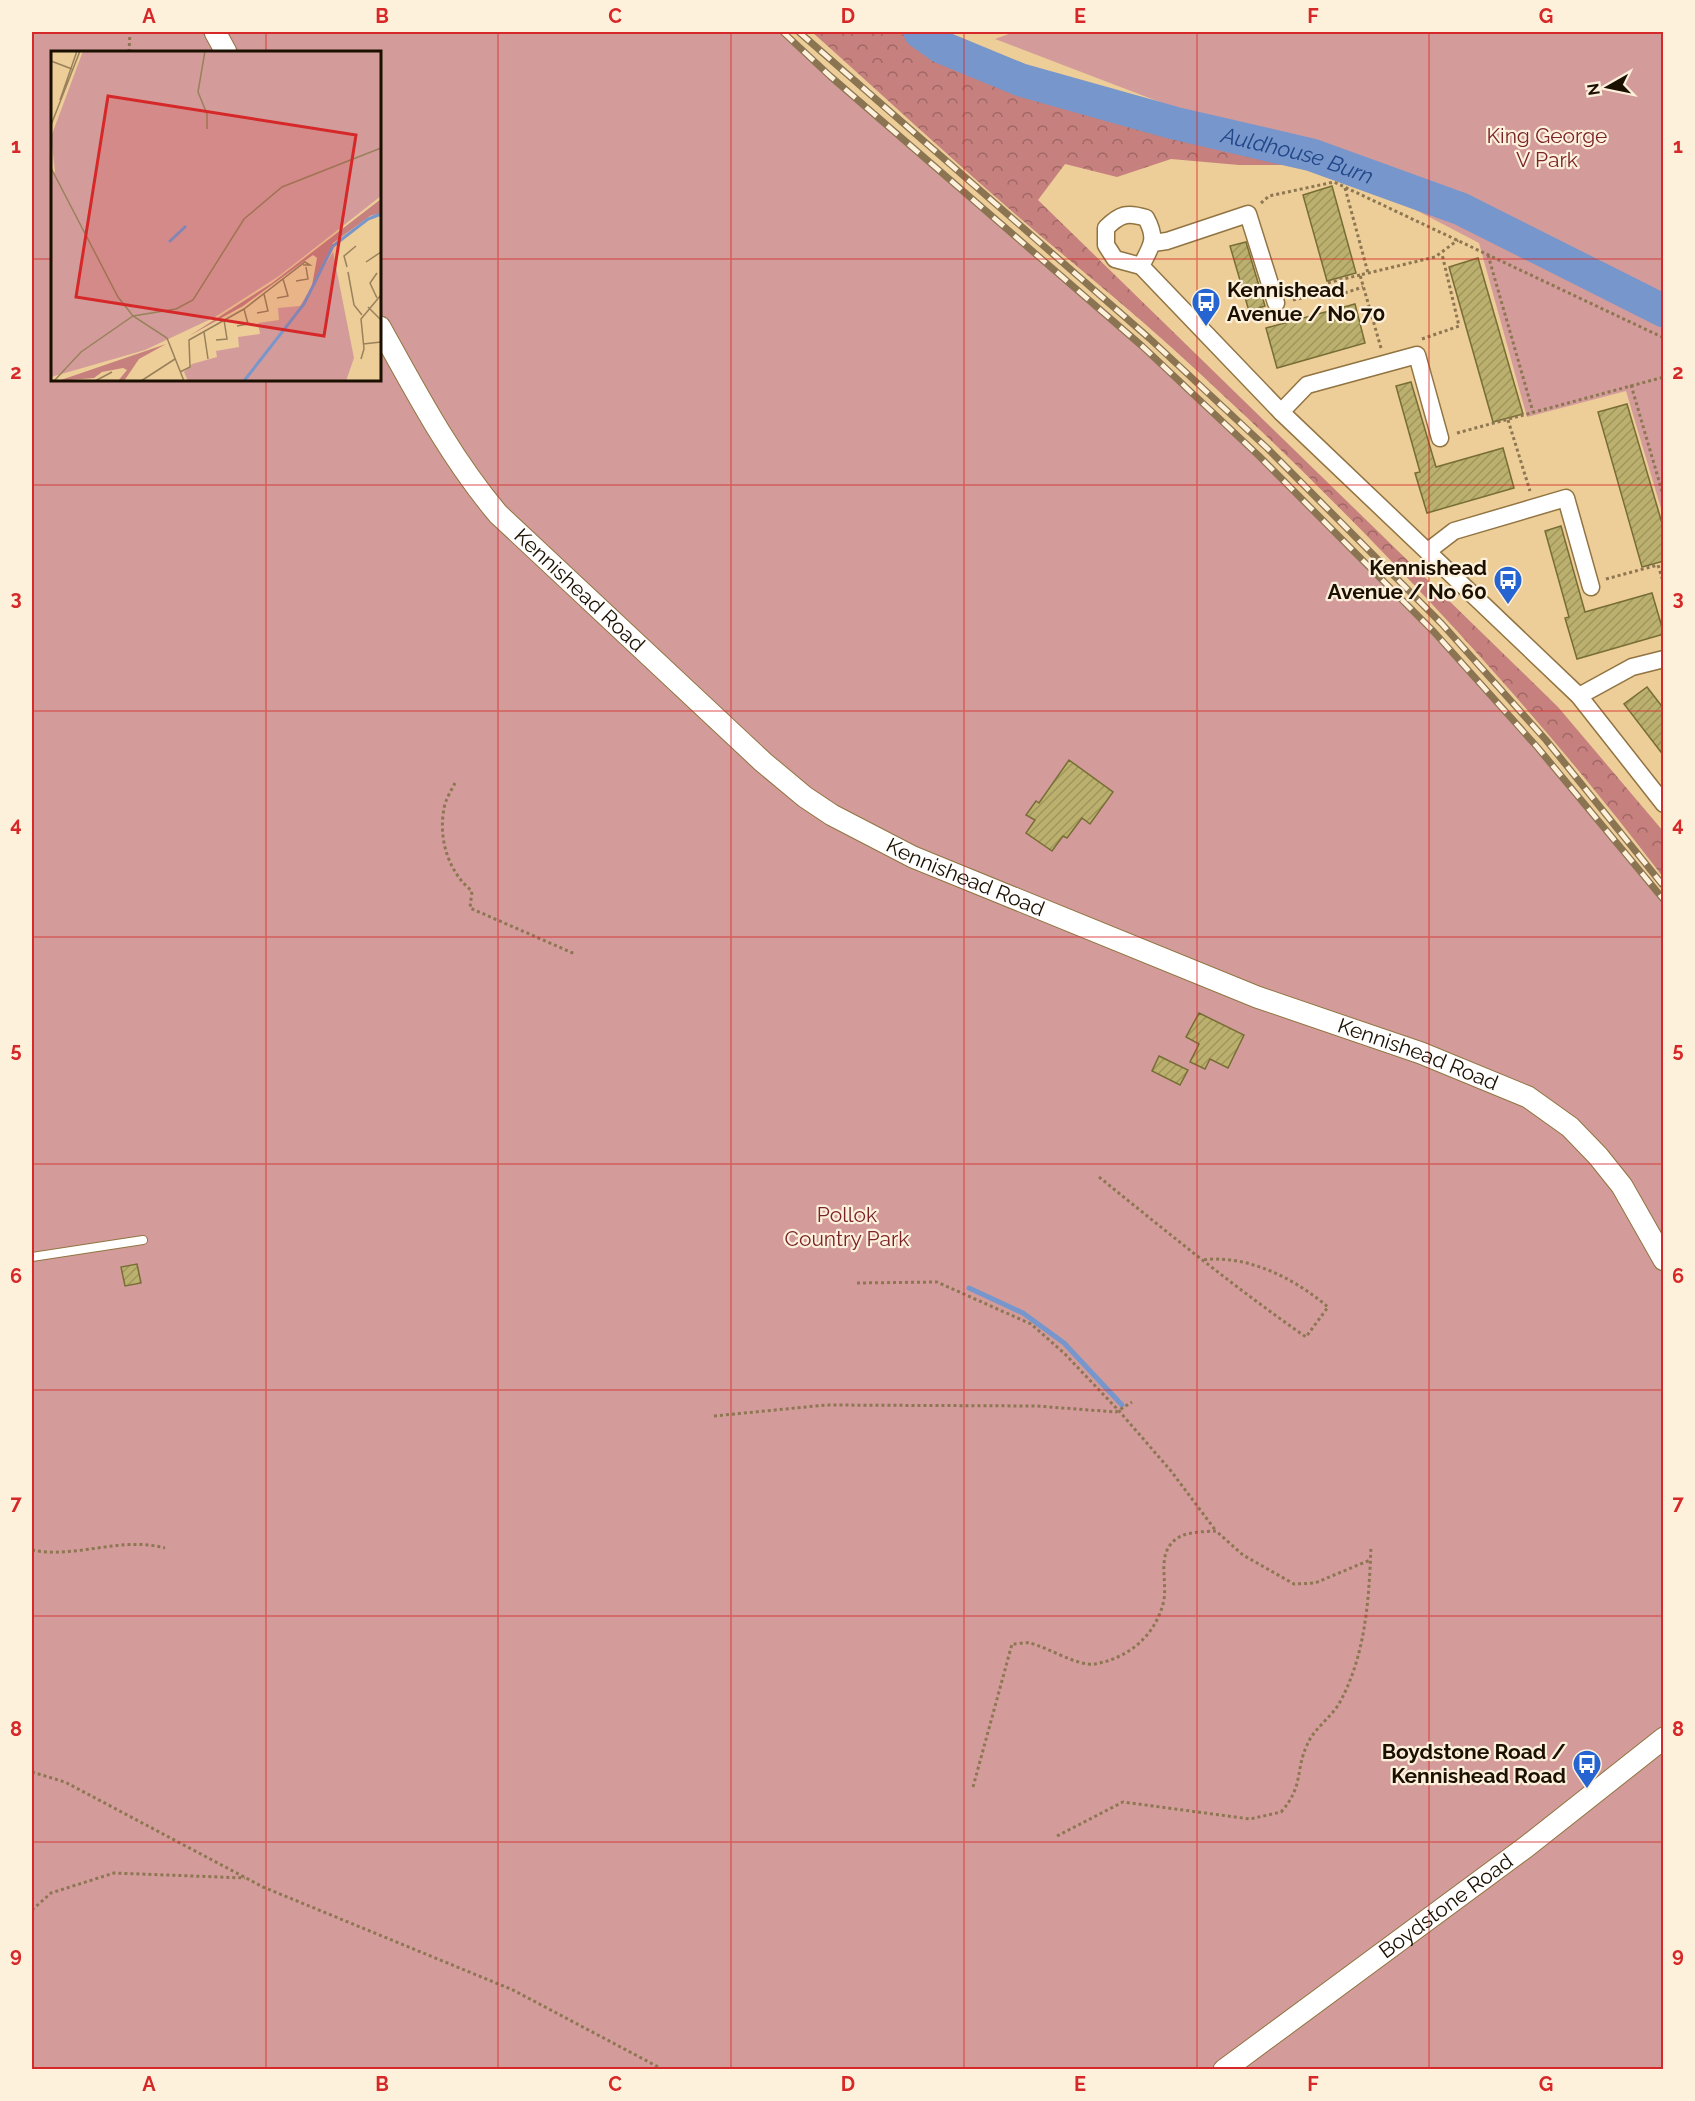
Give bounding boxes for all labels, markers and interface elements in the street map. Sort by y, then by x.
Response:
text: A [142,4,156,28]
text: B [375,4,389,28]
text: C [608,4,622,28]
text: D [841,4,855,28]
text: E [1074,4,1086,28]
text: F [1307,4,1319,28]
text: G [1539,4,1553,28]
inset map [51,51,381,381]
north arrow [1578,57,1638,117]
text: N [1583,82,1604,97]
water label: Auldhouse Burn [1218,121,1377,189]
park label: King George V Park [1487,123,1607,172]
text: 1 [11,134,21,158]
text: 1 [1673,134,1683,158]
place label: Kennishead Avenue / No 70 [1227,277,1385,326]
bus stop icon: Kennishead Avenue / No 70 [1190,286,1222,328]
text: 2 [10,360,22,384]
text: 2 [1672,360,1684,384]
street label: Kennishead Road [509,523,650,657]
place label: Kennishead Avenue / No 60 [1328,555,1487,604]
bus stop icon: Kennishead Avenue / No 60 [1492,564,1524,606]
text: 3 [10,586,22,610]
text: 3 [1672,586,1684,610]
text: 4 [10,812,22,836]
text: 4 [1672,812,1684,836]
street label: Kennishead Road [882,832,1048,921]
street label: Kennishead Road [1335,1013,1502,1095]
text: 5 [10,1038,22,1062]
text: 5 [1672,1038,1684,1062]
park label: Pollok Country Park [785,1202,909,1251]
text: 6 [10,1264,22,1288]
text: 6 [1672,1264,1684,1288]
text: 7 [10,1491,22,1515]
text: 7 [1672,1491,1684,1515]
text: 8 [10,1717,22,1741]
text: 8 [1672,1717,1684,1741]
place label: Boydstone Road / Kennishead Road [1382,1739,1566,1788]
bus stop icon: Boydstone Road / Kennishead Road [1571,1748,1603,1790]
street label: Boydstone Road [1374,1848,1518,1963]
text: 9 [10,1943,22,1967]
text: 9 [1672,1943,1684,1967]
text: A [142,2072,156,2096]
text: B [375,2072,389,2096]
text: C [608,2072,622,2096]
text: D [841,2072,855,2096]
text: E [1074,2072,1086,2096]
text: F [1307,2072,1319,2096]
text: G [1539,2072,1553,2096]

